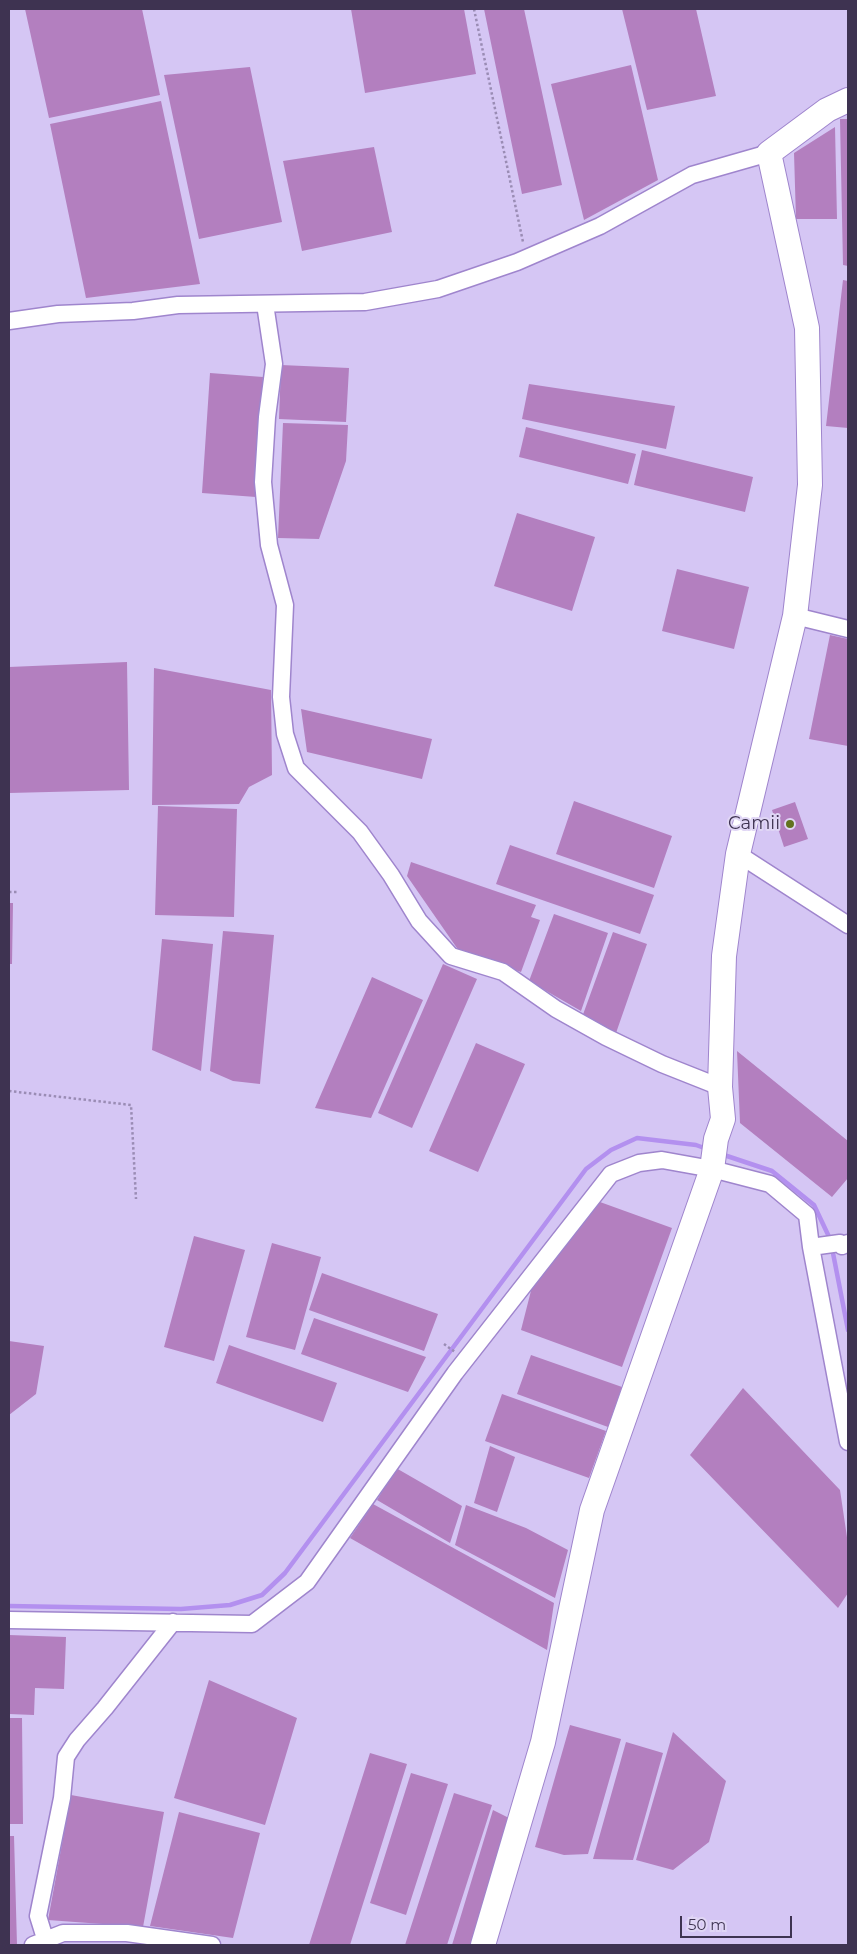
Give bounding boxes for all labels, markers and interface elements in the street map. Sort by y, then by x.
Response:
place label: Camii [728,813,780,835]
marker: Camii [784,818,796,830]
scale bar [682,1906,794,1938]
text: 50 m [688,1915,726,1934]

